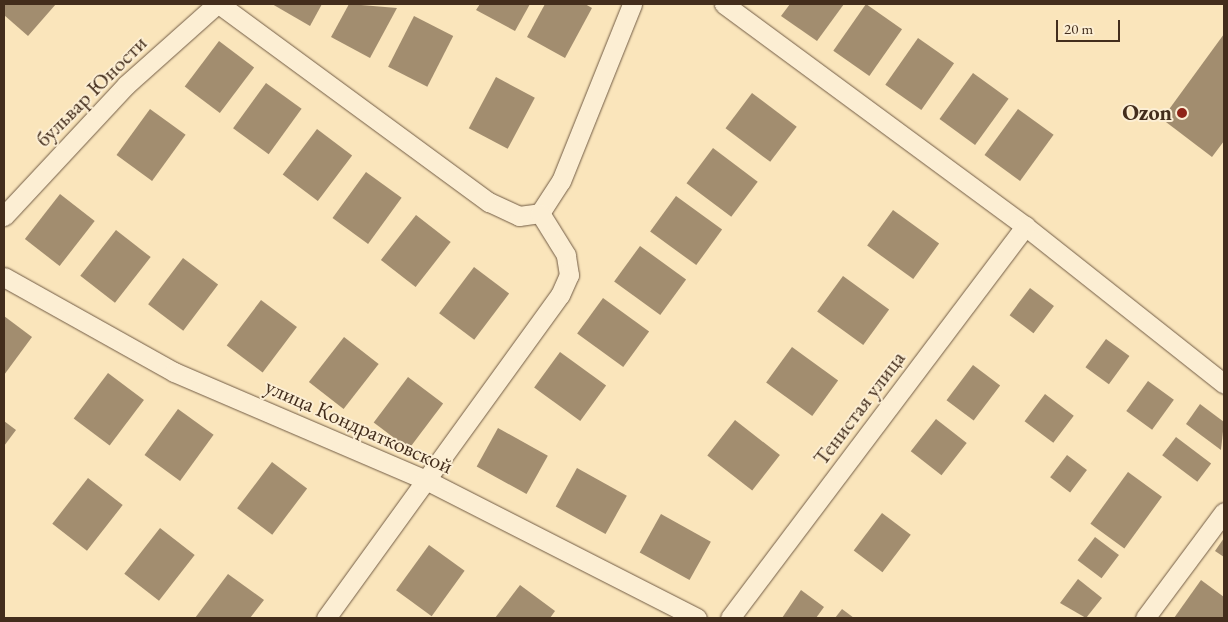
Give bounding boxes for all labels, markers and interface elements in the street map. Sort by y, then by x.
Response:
scale bar [1058,10,1122,42]
text: 20 m [1064,19,1093,38]
street label: бульвар Юности [30,30,152,152]
place label: Ozon [1122,100,1172,126]
marker: Ozon [1176,107,1188,119]
street label: Тенистая улица [807,346,911,470]
street label: улица Кондратковской [261,373,457,479]

